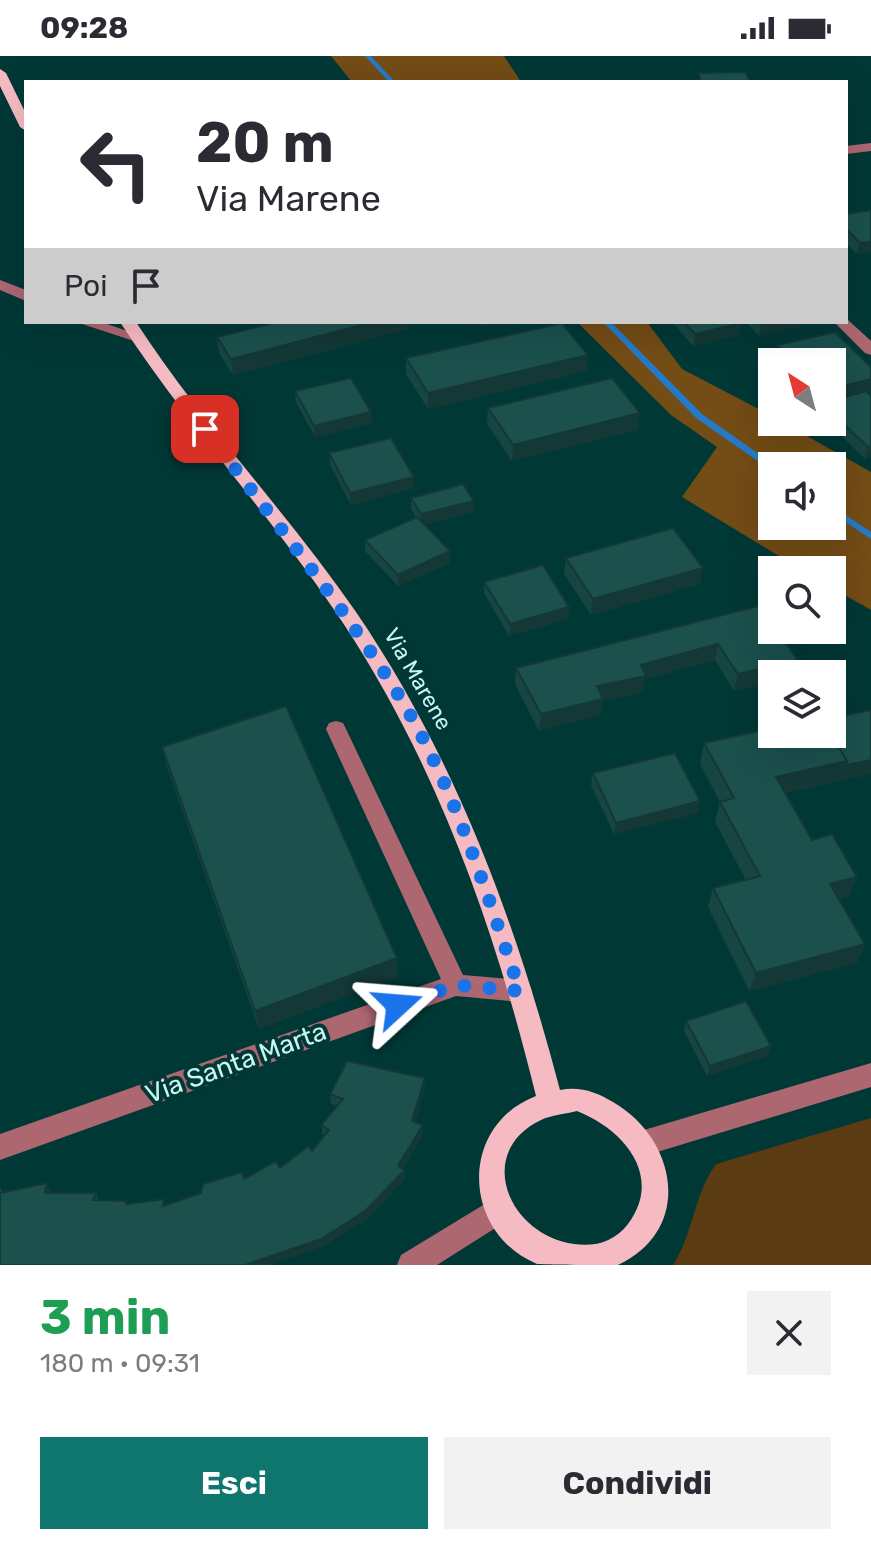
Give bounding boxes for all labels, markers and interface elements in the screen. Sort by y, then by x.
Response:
text: 09:28 [40,10,128,46]
text: 20 m [196,110,334,176]
icon: left [64,112,168,216]
text: Via Marene [196,177,381,220]
icon: arrive [124,264,168,308]
text: Poi [64,268,108,304]
north arrow [758,348,846,436]
map controls [758,348,846,748]
pin [171,395,239,463]
icon: arrive [183,407,227,451]
button: sound [758,452,846,540]
button: search [758,556,846,644]
street label: Via Marene [378,623,458,735]
button: layers [758,660,846,748]
position arrow [356,963,440,1047]
street label: Via Santa Marta [141,1016,331,1110]
text: 3 min [40,1289,170,1346]
button: close [747,1291,831,1375]
text: 180 m · 09:31 [40,1348,200,1379]
button: Esci [40,1437,428,1529]
button: Condividi [444,1437,831,1529]

